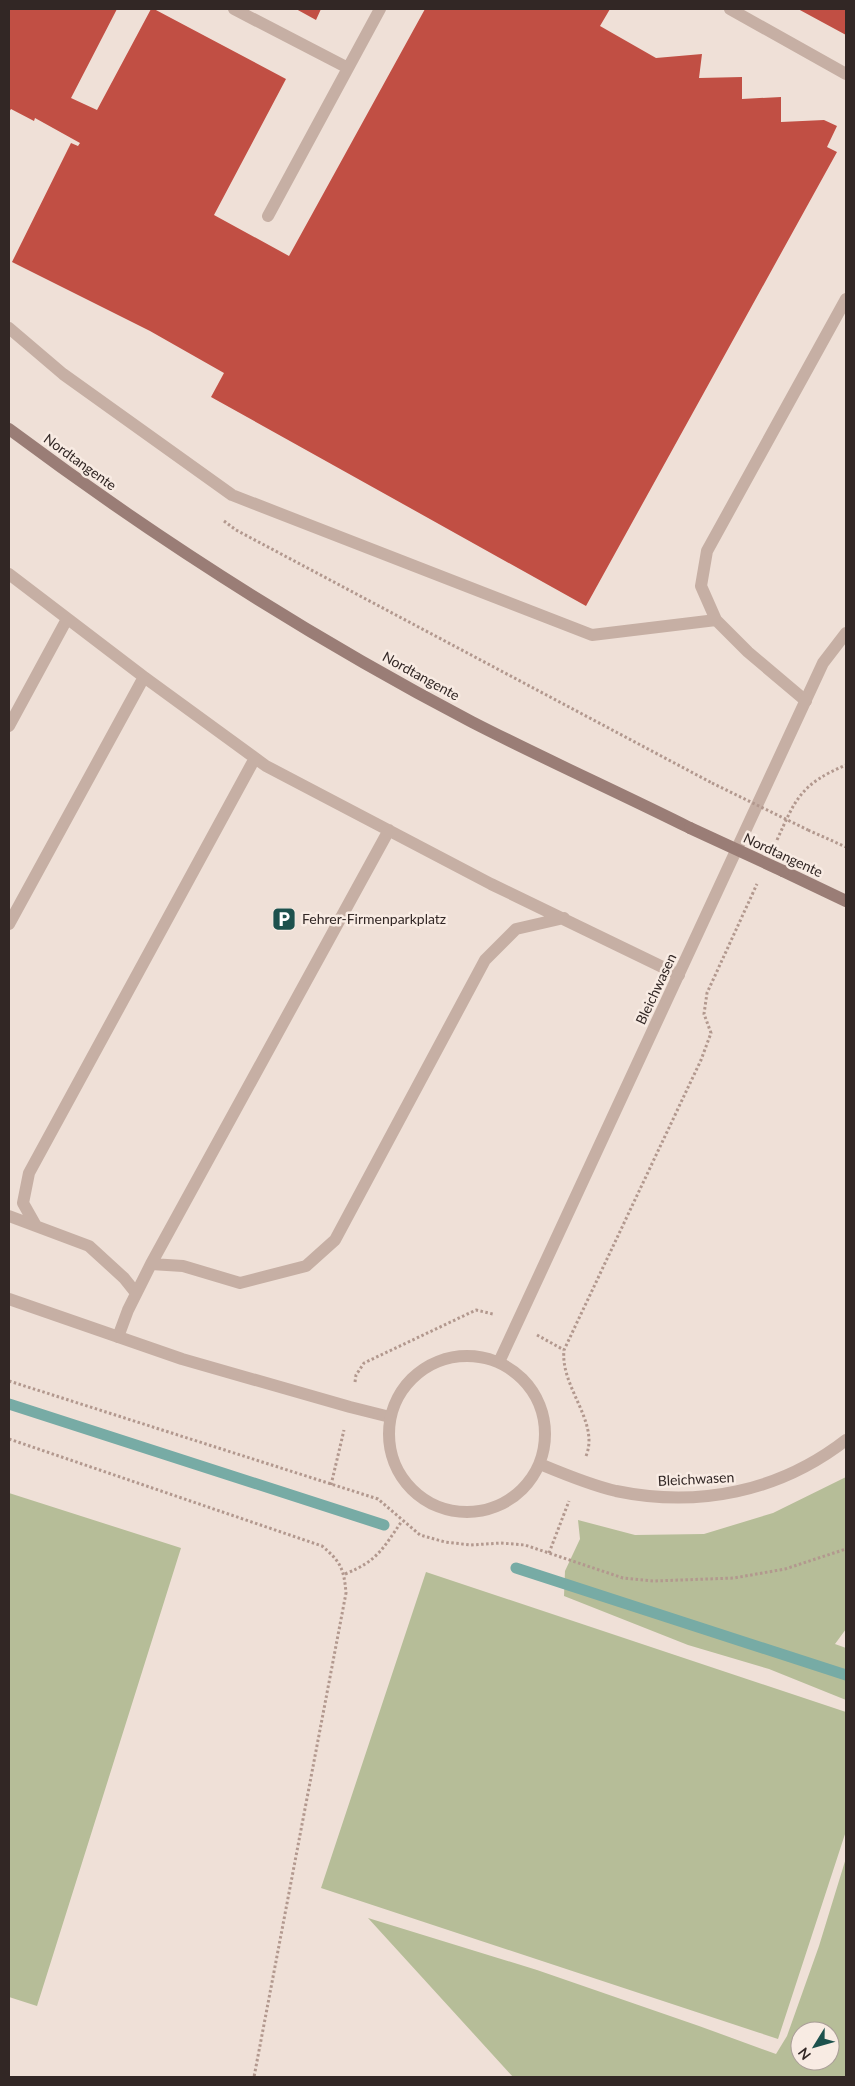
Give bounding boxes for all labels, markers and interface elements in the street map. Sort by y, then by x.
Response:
street label: Nordtangente [41,430,120,494]
street label: Nordtangente [380,647,463,704]
street label: Nordtangente [741,829,826,880]
parking icon: Fehrer-Firmenparkplatz [271,906,297,932]
place label: Fehrer-Firmenparkplatz [302,910,446,927]
street label: Bleichwasen [632,950,679,1027]
street label: Bleichwasen [657,1468,735,1489]
north arrow [790,2021,840,2071]
text: N [794,2045,814,2064]

